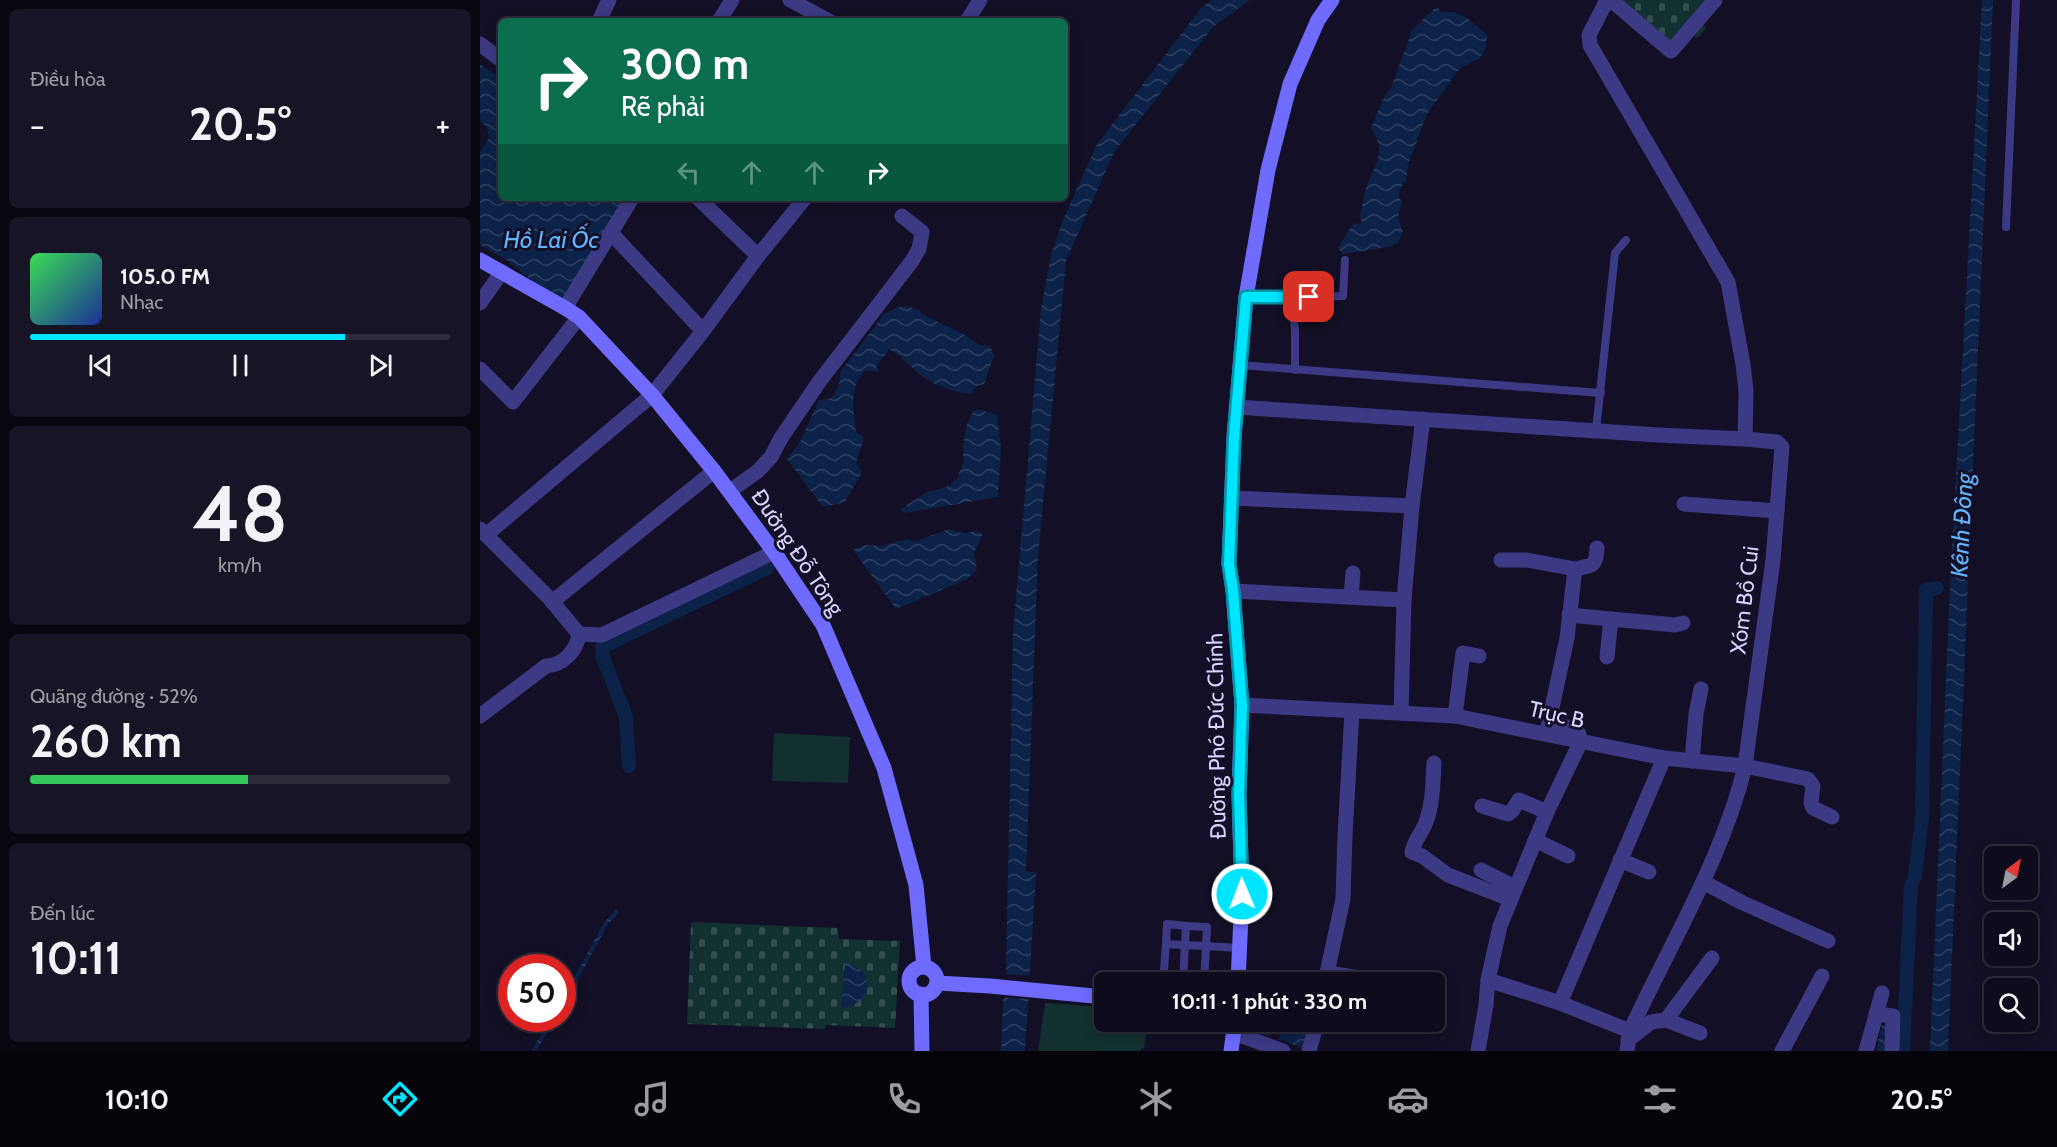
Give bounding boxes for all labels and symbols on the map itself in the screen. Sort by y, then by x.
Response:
water label: Hồ Lai Ốc [504,223,599,254]
pin [1283,271,1334,322]
water label: Kênh Đông [1944,471,1979,578]
street label: Đường Đỗ Tông [745,484,850,621]
street label: Xóm Bồ Cui [1724,545,1764,655]
street label: Đường Phó Đức Chính [1201,633,1232,839]
street label: Trục B [1526,695,1587,734]
north arrow [1984,846,2038,900]
position arrow [1210,862,1274,926]
speed limit sign: 50 [498,954,576,1032]

